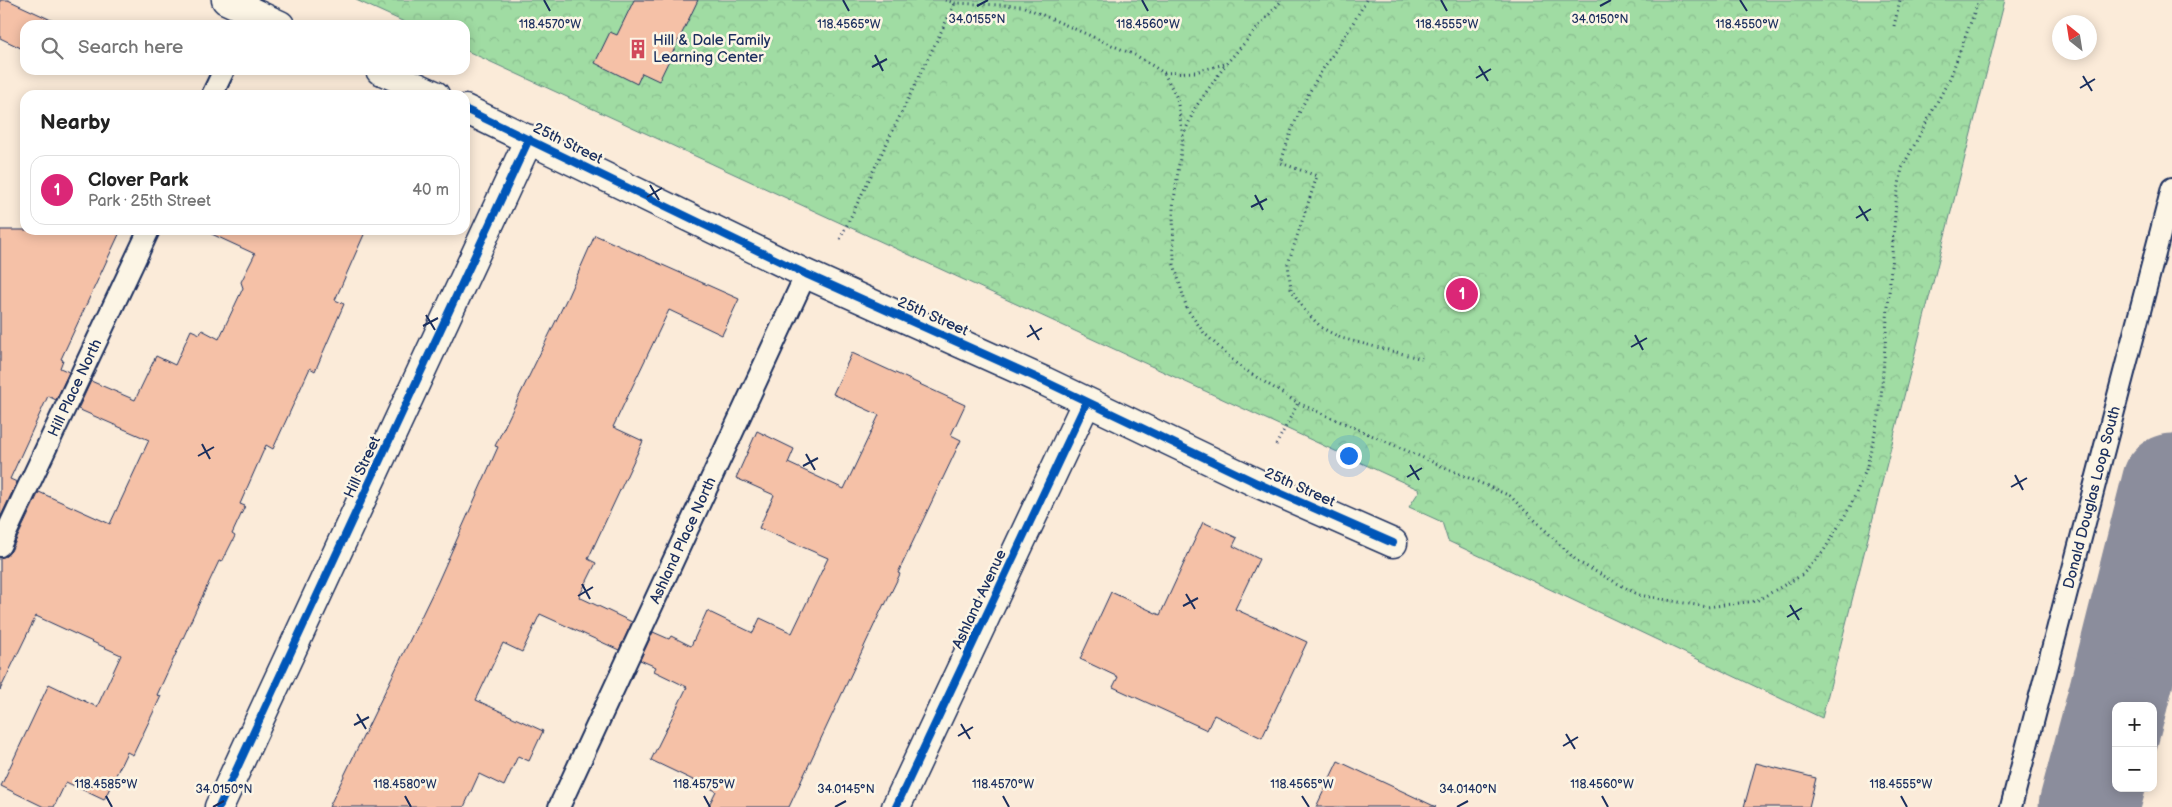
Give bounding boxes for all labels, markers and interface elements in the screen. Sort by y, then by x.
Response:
text: 34.0155°N [949,12,1005,27]
text: 34.0150°N [1571,12,1629,27]
north arrow [2052,15,2097,60]
text: 118.4570°W [519,17,581,32]
text: 118.4565°W [817,17,881,32]
text: 118.4560°W [1116,17,1180,32]
text: 118.4555°W [1416,17,1479,32]
text: 118.4550°W [1715,17,1779,32]
search box [20,20,470,75]
place label: Hill & Dale Family Learning Center [653,31,771,67]
icon: search [38,34,66,62]
text: Search here [78,36,183,59]
building icon: Hill & Dale Family Learning Center [627,38,649,60]
text: Nearby [40,110,110,135]
street label: 25th Street [530,118,606,169]
text: Clover Park [88,169,189,192]
text: 1 [54,181,60,200]
text: 40 m [412,181,449,200]
text: Park · 25th Street [88,192,211,211]
pin: 1 [1446,275,1478,313]
street label: 25th Street [895,292,971,341]
street label: Hill Place North [44,336,106,440]
street label: Donald Douglas Loop South [2059,404,2125,591]
street label: Hill Street [340,433,385,501]
your location [1336,443,1362,469]
street label: 25th Street [1262,463,1338,512]
street label: Ashland Place North [646,474,721,607]
street label: Ashland Avenue [948,546,1011,652]
map controls [2112,702,2157,792]
button: + [2112,702,2157,747]
button: − [2112,747,2157,792]
text: 118.4585°W [74,777,138,792]
text: 118.4580°W [373,777,437,792]
text: 118.4575°W [673,777,735,792]
text: 118.4570°W [972,777,1034,792]
text: 118.4565°W [1270,777,1334,792]
text: 118.4560°W [1570,777,1634,792]
text: 118.4555°W [1870,777,1933,792]
text: 34.0150°N [195,782,253,797]
text: 34.0145°N [817,782,875,797]
text: 34.0140°N [1439,782,1497,797]

